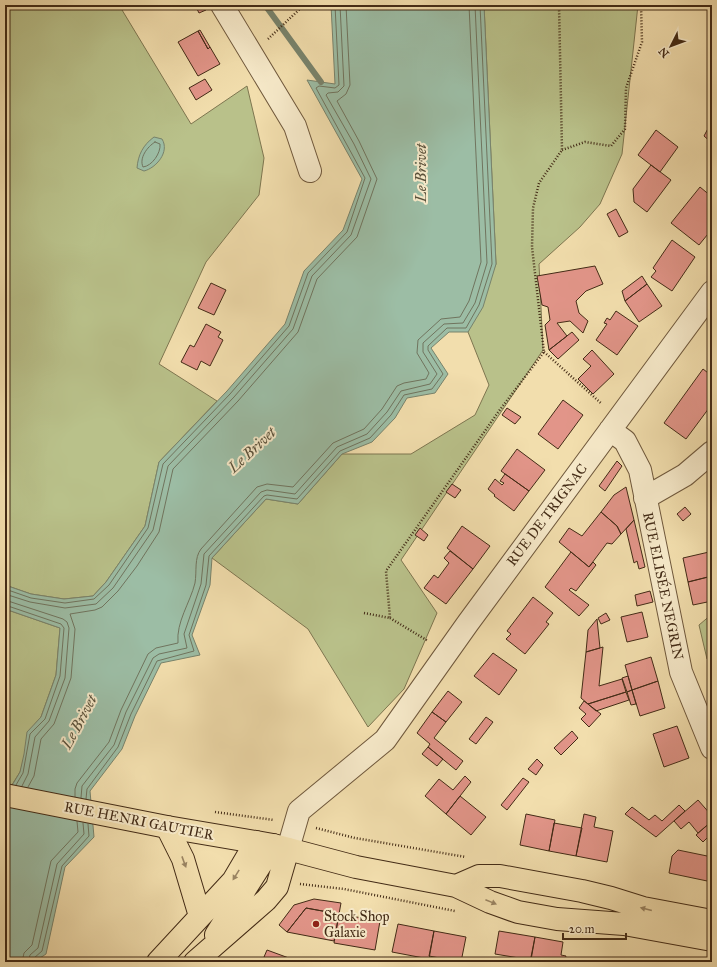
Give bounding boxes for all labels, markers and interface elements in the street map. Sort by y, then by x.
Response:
north arrow [651,26,691,66]
text: N [656,44,672,60]
water label: Le Brivet [412,143,430,203]
water label: Le Brivet [224,423,280,477]
street label: RUE DE TRIGNAC [503,461,591,569]
street label: RUE ELISÉE NEGRIN [639,510,689,662]
water label: Le Brivet [57,691,101,753]
street label: RUE HENRI GAUTIER [63,798,216,844]
one-way arrow [181,857,187,869]
one-way arrow [232,870,239,881]
one-way arrow [486,900,498,906]
one-way arrow [640,906,652,912]
place label: Stock Shop Galaxie [324,908,390,941]
scale bar [563,915,626,941]
marker: Stock Shop Galaxie [311,919,321,929]
text: 20 m [569,922,595,936]

